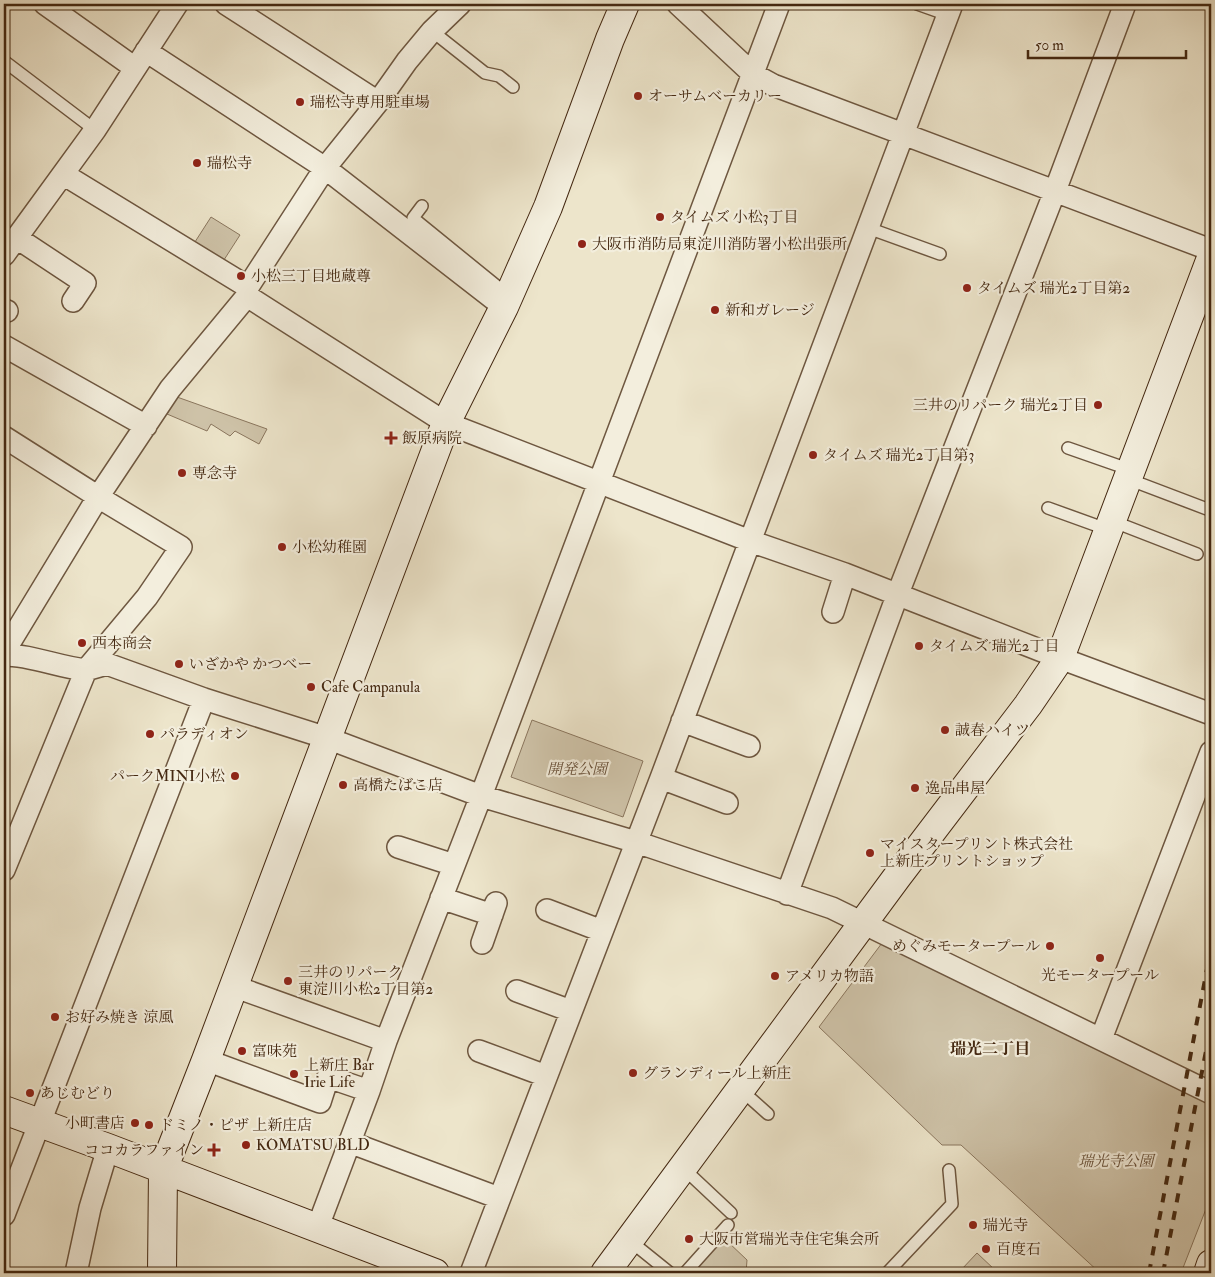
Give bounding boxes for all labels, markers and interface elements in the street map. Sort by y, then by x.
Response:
scale bar [1028,28,1185,60]
text: 50 m [1035,36,1064,55]
place label: オーサムベーカリー [648,87,782,106]
marker: オーサムベーカリー [632,90,644,102]
place label: 瑞松寺専用駐車場 [310,93,430,112]
marker: 瑞松寺専用駐車場 [294,96,306,108]
place label: 瑞松寺 [207,154,252,173]
marker: 瑞松寺 [191,157,203,169]
place label: タイムズ 小松3丁目 [670,208,799,227]
marker: タイムズ 小松3丁目 [654,211,666,223]
place label: 大阪市消防局東淀川消防署小松出張所 [592,235,847,254]
marker: 大阪市消防局東淀川消防署小松出張所 [576,238,588,250]
place label: 小松三丁目地蔵尊 [251,267,371,286]
marker: 小松三丁目地蔵尊 [235,270,247,282]
place label: タイムズ 瑞光2丁目第2 [977,279,1130,298]
marker: タイムズ 瑞光2丁目第2 [961,282,973,294]
place label: 新和ガレージ [725,301,815,320]
marker: 新和ガレージ [709,304,721,316]
place label: 三井のリパーク 瑞光2丁目 [913,396,1088,415]
marker: 三井のリパーク 瑞光2丁目 [1092,399,1104,411]
place label: 飯原病院 [402,429,462,448]
marker: 飯原病院 [384,431,398,445]
place label: タイムズ 瑞光2丁目第3 [823,446,974,465]
marker: タイムズ 瑞光2丁目第3 [807,449,819,461]
place label: 専念寺 [192,464,237,483]
marker: 専念寺 [176,467,188,479]
place label: 小松幼稚園 [292,538,367,557]
marker: 小松幼稚園 [276,541,288,553]
place label: 西本商会 [92,634,152,653]
marker: 西本商会 [76,637,88,649]
place label: タイムズ 瑞光2丁目 [929,637,1059,656]
marker: タイムズ 瑞光2丁目 [913,640,925,652]
place label: いざかや かつべー [189,655,312,674]
marker: いざかや かつべー [173,658,185,670]
place label: Cafe Campanula [321,678,421,698]
marker: Cafe Campanula [305,681,317,693]
place label: 誠春ハイツ [955,721,1030,740]
marker: 誠春ハイツ [939,724,951,736]
place label: パラディオン [160,725,249,744]
marker: パラディオン [144,728,156,740]
park label: 開発公園 [547,760,610,779]
place label: パークMINI小松 [110,767,225,786]
marker: パークMINI小松 [229,770,241,782]
place label: 高橋たばこ店 [353,776,443,795]
marker: 高橋たばこ店 [337,779,349,791]
place label: 逸品串屋 [925,779,985,798]
marker: 逸品串屋 [909,782,921,794]
place label: マイスタープリント株式会社 上新庄プリントショップ [880,835,1073,871]
marker: マイスタープリント株式会社 上新庄プリントショップ [864,847,876,859]
place label: めぐみモータープール [892,937,1040,956]
marker: めぐみモータープール [1044,940,1056,952]
marker: 光モータープール [1094,952,1106,964]
place label: 三井のリパーク 東淀川小松2丁目第2 [298,963,434,999]
place label: 光モータープール [1041,966,1159,985]
place label: アメリカ物語 [785,967,874,986]
marker: アメリカ物語 [769,970,781,982]
marker: 三井のリパーク 東淀川小松2丁目第2 [282,975,294,987]
place label: お好み焼き 涼風 [65,1008,173,1027]
marker: お好み焼き 涼風 [49,1011,61,1023]
district label: 瑞光二丁目 [950,1039,1030,1059]
place label: 富味苑 [252,1042,297,1061]
marker: 富味苑 [236,1045,248,1057]
place label: 上新庄 Bar Irie Life [304,1056,374,1092]
place label: グランディール上新庄 [643,1064,792,1083]
marker: グランディール上新庄 [627,1067,639,1079]
marker: 上新庄 Bar Irie Life [288,1068,300,1080]
place label: あじむどり [40,1084,115,1103]
marker: あじむどり [24,1087,36,1099]
place label: 小町書店 [65,1114,125,1133]
place label: ドミノ・ピザ 上新庄店 [159,1116,312,1135]
marker: 小町書店 [129,1117,141,1129]
marker: ドミノ・ピザ 上新庄店 [143,1119,155,1131]
place label: KOMATSU BLD [256,1136,370,1155]
marker: KOMATSU BLD [240,1139,252,1151]
place label: ココカラファイン [84,1141,204,1160]
marker: ココカラファイン [208,1144,220,1156]
park label: 瑞光寺公園 [1078,1152,1156,1171]
place label: 瑞光寺 [983,1216,1028,1235]
marker: 瑞光寺 [967,1219,979,1231]
place label: 大阪市営瑞光寺住宅集会所 [699,1230,879,1249]
marker: 大阪市営瑞光寺住宅集会所 [683,1233,695,1245]
place label: 百度石 [996,1240,1041,1259]
marker: 百度石 [980,1243,992,1255]

